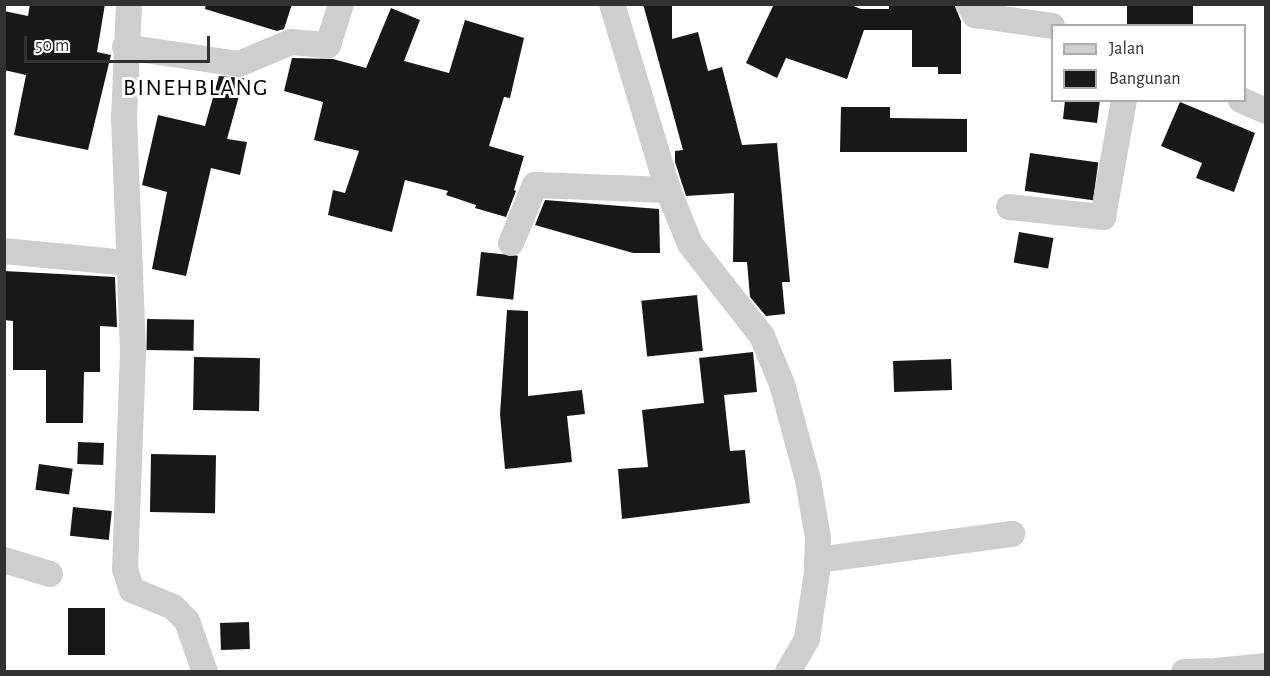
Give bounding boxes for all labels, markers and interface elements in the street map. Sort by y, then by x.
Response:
scale bar [27,24,213,62]
legend [1051,24,1246,102]
text: 50 m [35,37,69,55]
text: Jalan [1109,40,1144,58]
text: Bangunan [1109,70,1181,88]
district label: BINEHBLANG [123,75,269,103]

